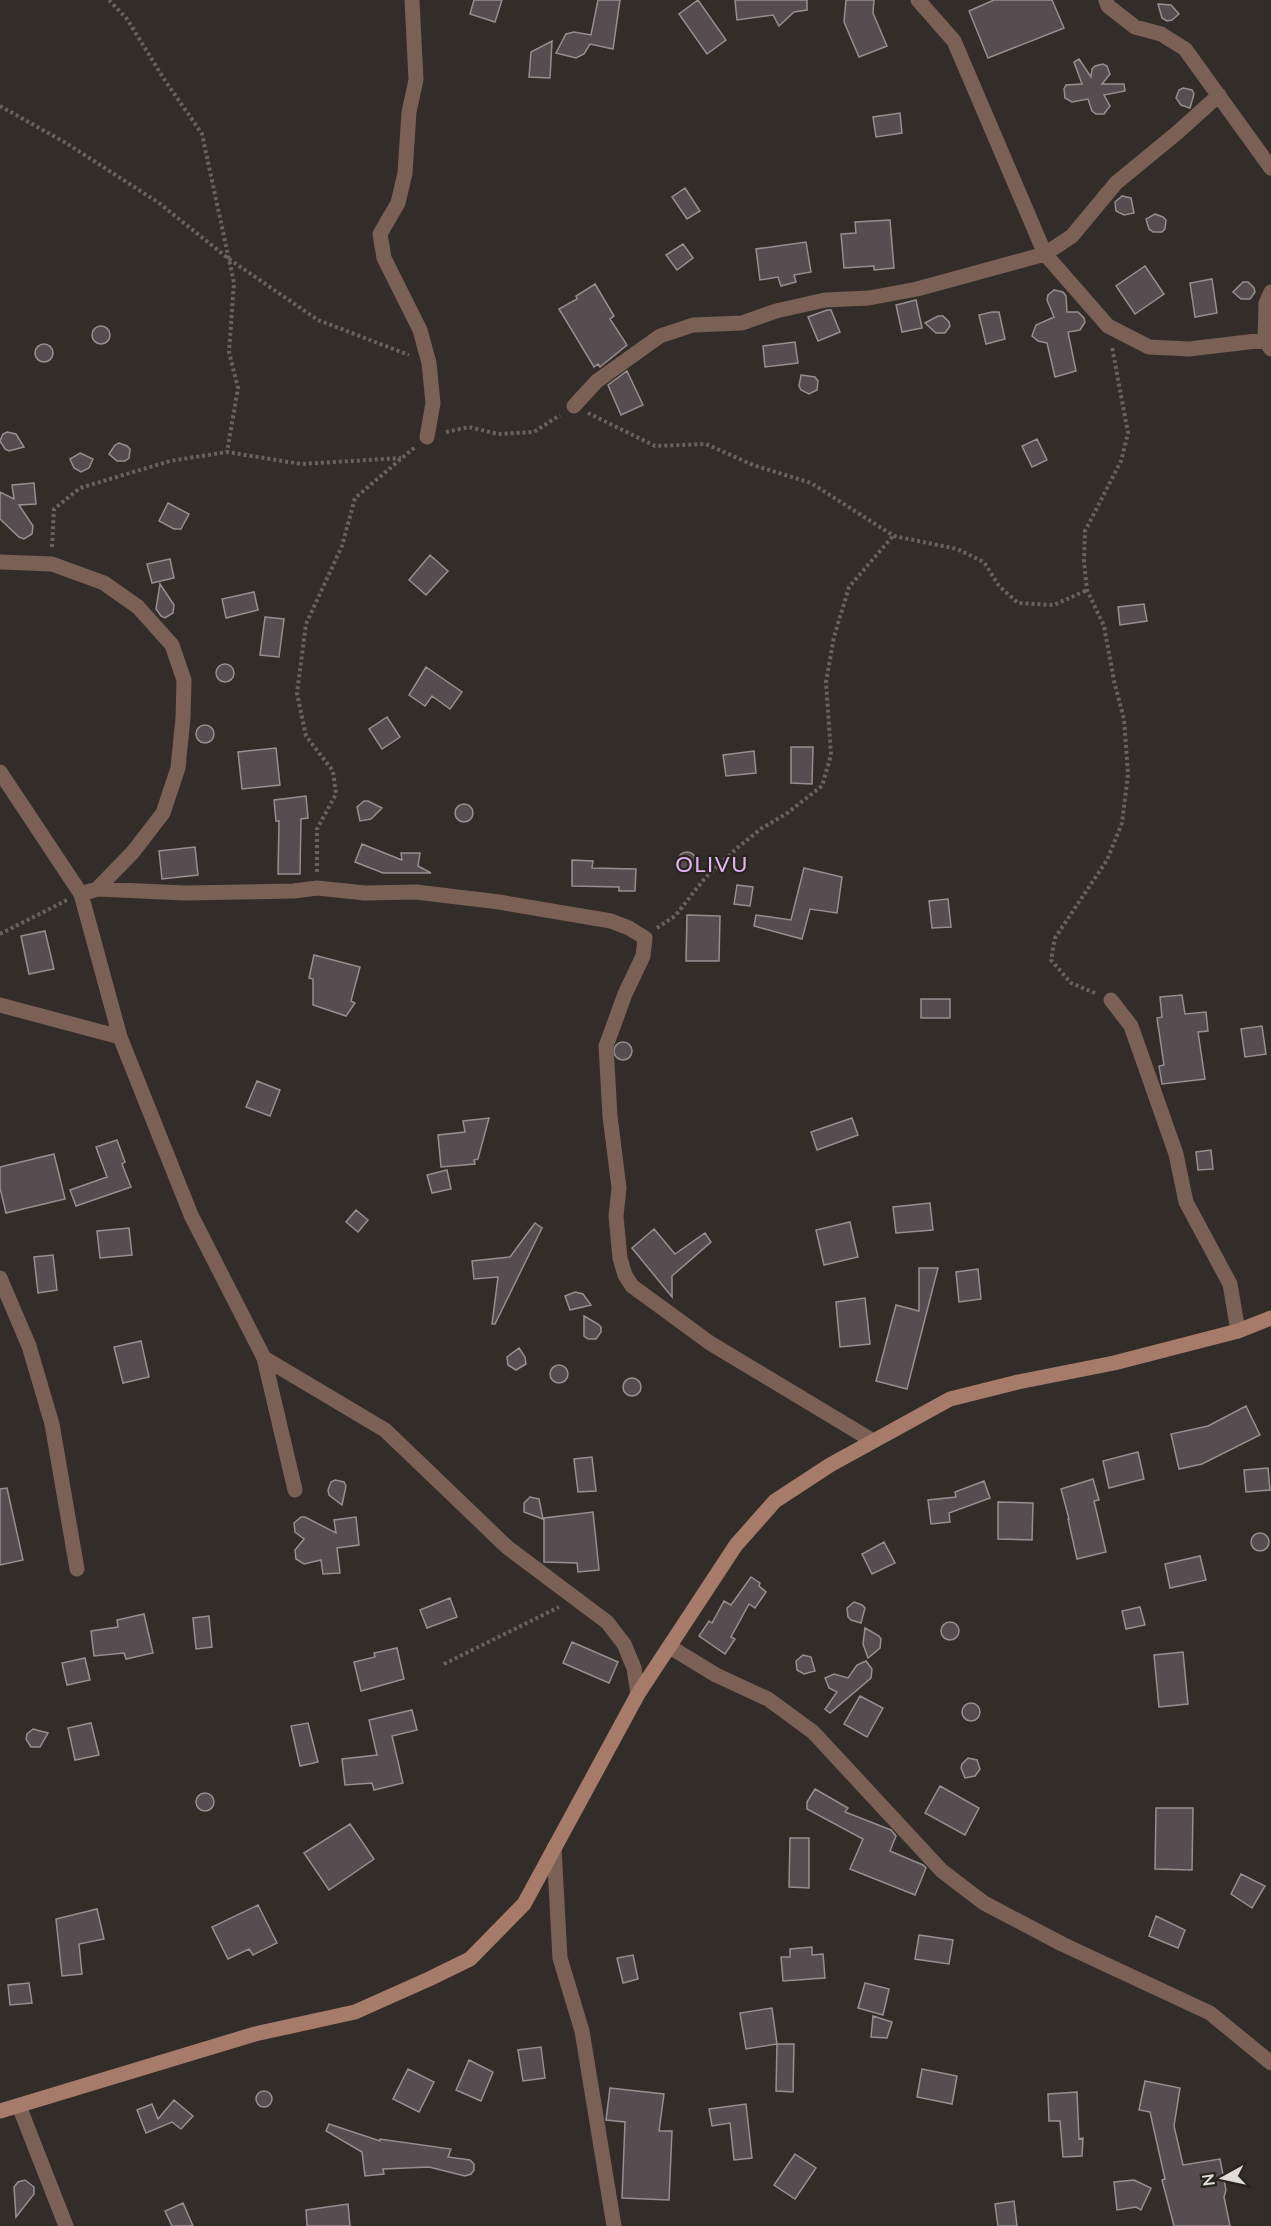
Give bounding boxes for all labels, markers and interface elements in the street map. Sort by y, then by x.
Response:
district label: OLIVU [675,850,749,877]
north arrow [1193,2148,1253,2208]
text: N [1197,2173,1218,2188]

